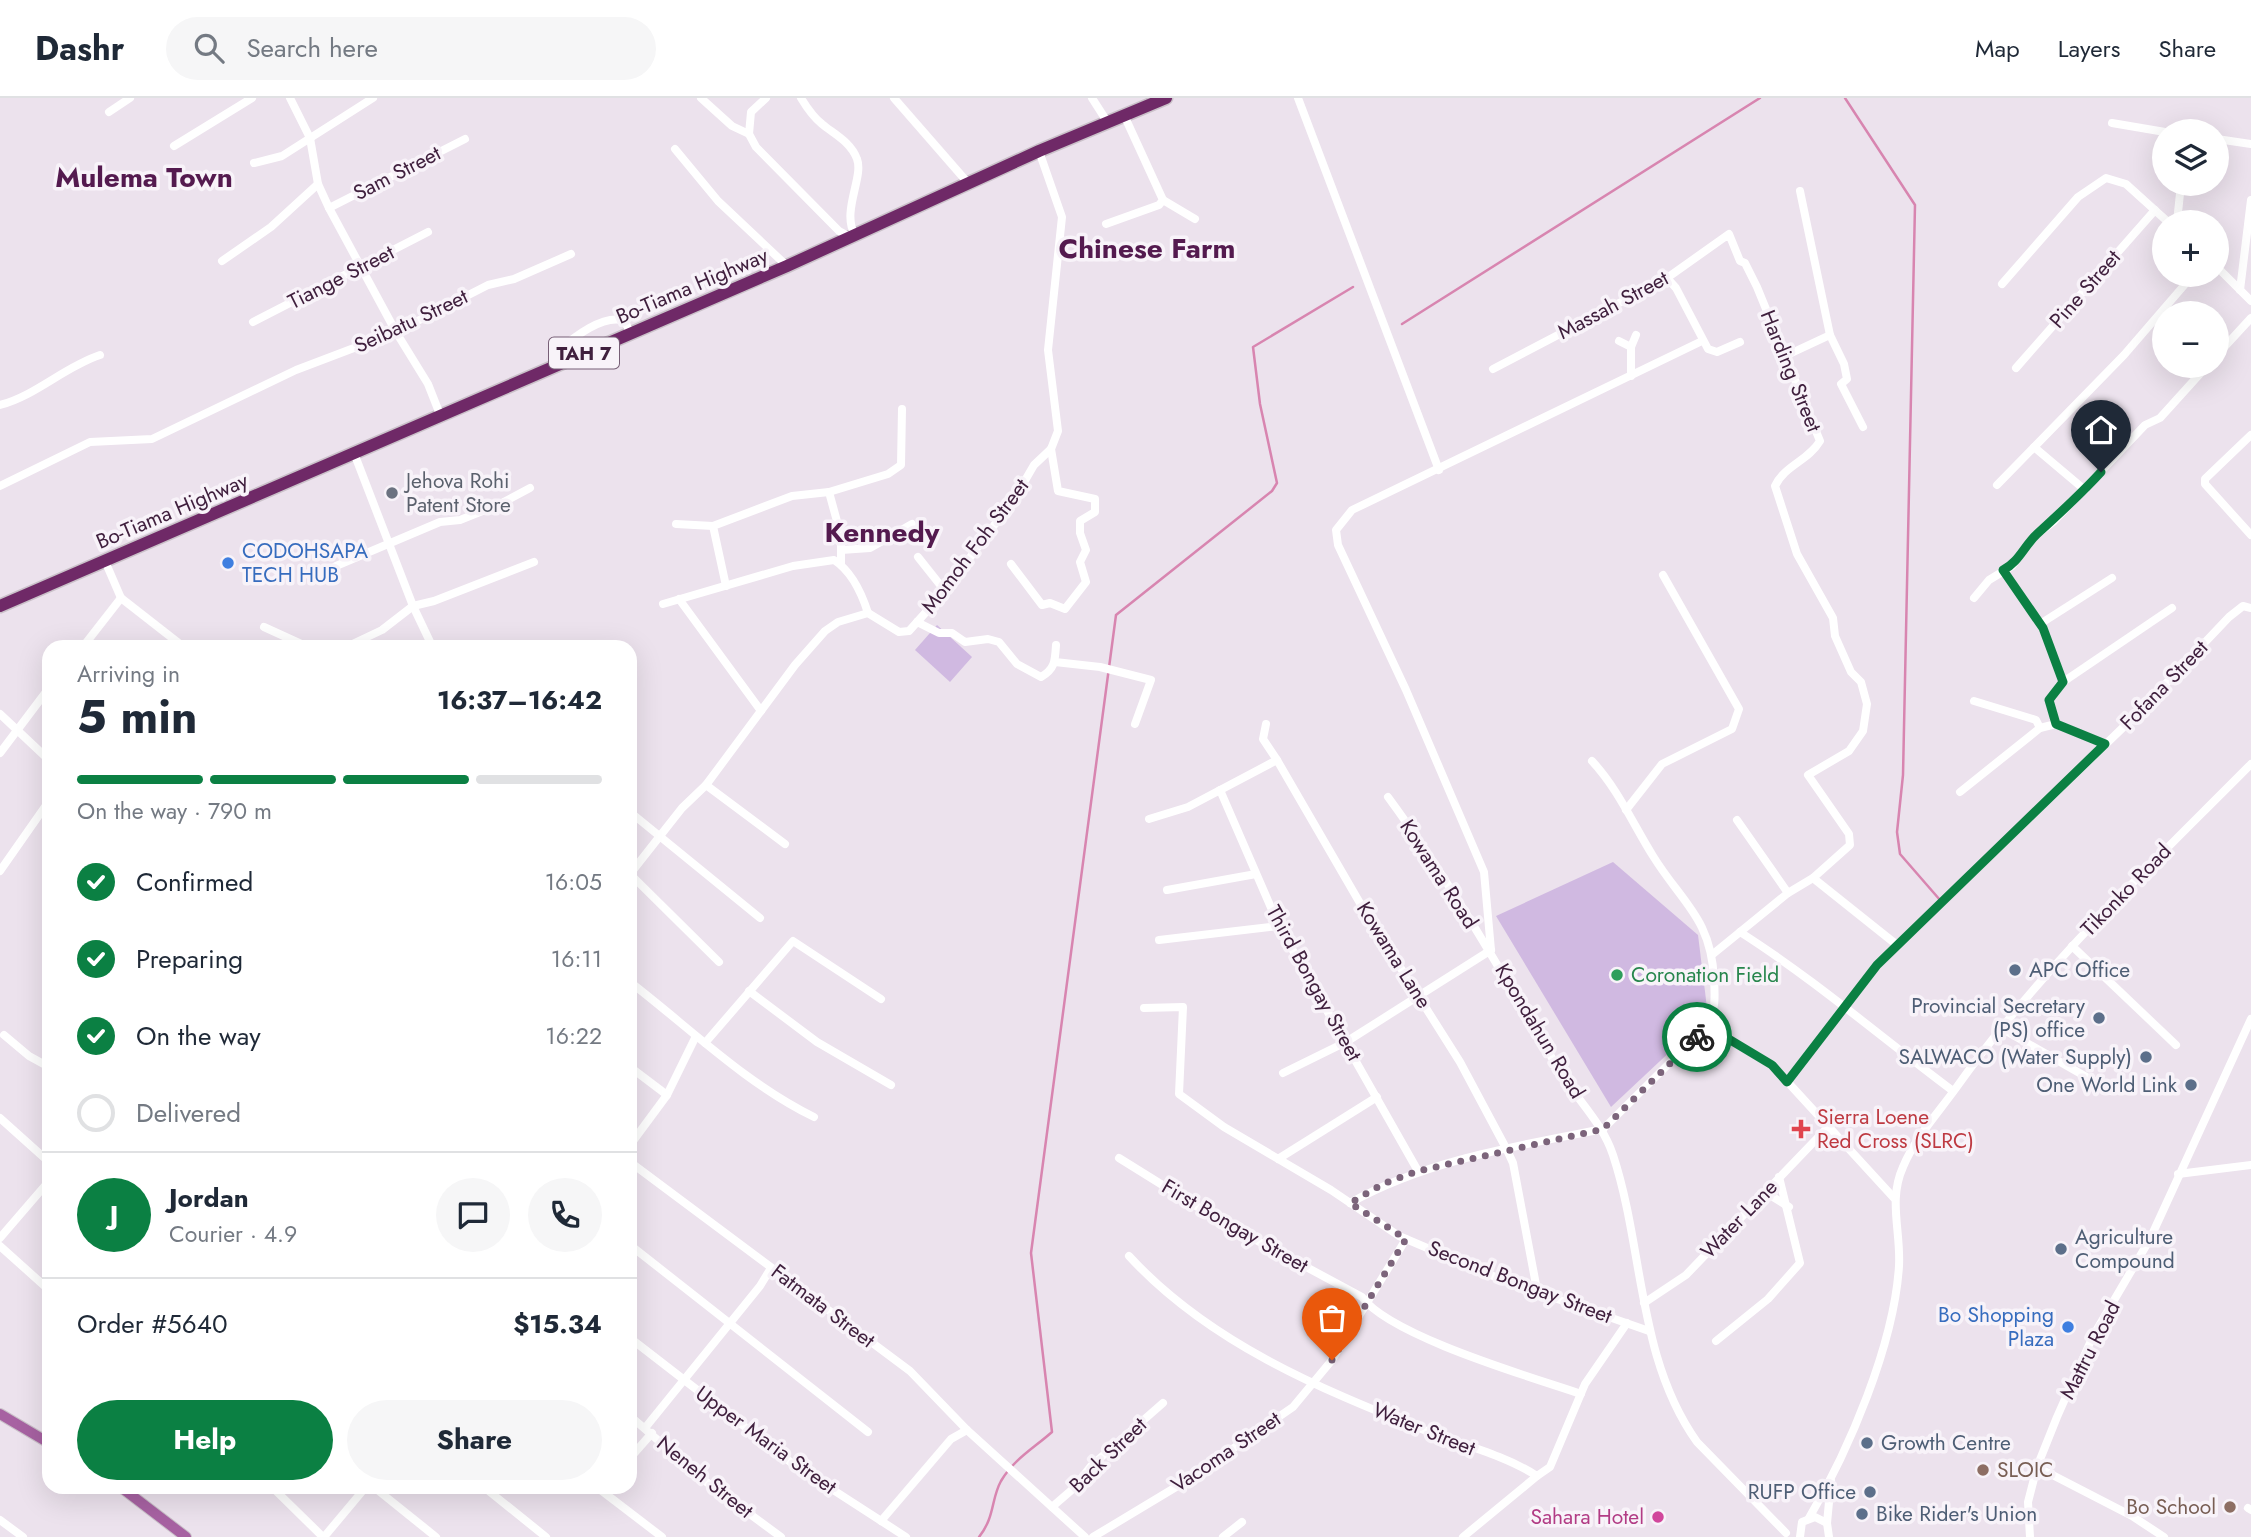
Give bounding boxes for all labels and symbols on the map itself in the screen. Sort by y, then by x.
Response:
street label: Sam Street [348,138,446,208]
district label: Mulema Town [55,157,233,198]
district label: Chinese Farm [1059,228,1235,269]
street label: Tiange Street [283,237,399,317]
street label: Bo-Tiama Highway [611,240,773,332]
street label: Pine Street [2042,243,2128,335]
street label: Massah Street [1552,263,1674,347]
street label: Seibatu Street [349,282,473,360]
street label: Harding Street [1753,306,1829,436]
road number: TAH 7 [549,338,619,368]
pin [2071,400,2131,472]
street label: Bo-Tiama Highway [91,465,253,557]
place label: Jehova Rohi Patent Store [403,466,511,520]
street label: Momoh Foh Street [914,472,1036,620]
marker: Jehova Rohi Patent Store [384,485,400,501]
district label: Kennedy [825,512,940,553]
place label: CODOHSAPA TECH HUB [242,536,368,590]
marker: CODOHSAPA TECH HUB [220,555,236,571]
street label: Fofana Street [2113,633,2215,737]
street label: Kowama Road [1392,813,1486,935]
street label: Tikonko Road [2074,837,2178,943]
street label: Kowama Lane [1349,896,1439,1014]
street label: Third Bongay Street [1259,900,1369,1066]
place label: APC Office [2029,955,2130,985]
street label: Kpondahun Road [1488,958,1592,1104]
place label: Coronation Field [1631,960,1779,990]
marker: APC Office [2007,962,2023,978]
marker: Coronation Field [1609,967,1625,983]
place label: Provincial Secretary (PS) office [1911,991,2086,1045]
courier [1662,1002,1732,1072]
marker: Provincial Secretary (PS) office [2091,1010,2107,1026]
place label: SALWACO (Water Supply) [1898,1042,2132,1072]
marker: SALWACO (Water Supply) [2138,1049,2154,1065]
place label: One World Link [2036,1070,2178,1100]
marker: One World Link [2183,1077,2199,1093]
place label: Sierra Loene Red Cross (SLRC) [1817,1102,1974,1156]
marker: Sierra Loene Red Cross (SLRC) [1791,1119,1811,1139]
street label: First Bongay Street [1156,1172,1314,1280]
street label: Water Lane [1694,1173,1784,1265]
place label: Agriculture Compound [2075,1222,2175,1276]
street label: Second Bongay Street [1424,1233,1616,1331]
marker: Agriculture Compound [2053,1241,2069,1257]
street label: Fatmata Street [765,1257,881,1355]
pin [1302,1288,1362,1360]
street label: Mattru Road [2052,1296,2128,1404]
place label: Bo Shopping Plaza [1938,1300,2054,1354]
marker: Bo Shopping Plaza [2060,1319,2076,1335]
street label: Upper Maria Street [689,1379,843,1501]
street label: Water Street [1368,1395,1480,1463]
street label: Vacoma Street [1165,1404,1287,1500]
street label: Back Street [1063,1410,1153,1500]
place label: Growth Centre [1881,1428,2011,1458]
street label: Neneh Street [650,1429,760,1525]
marker: Growth Centre [1859,1435,1875,1451]
place label: SLOIC [1997,1455,2053,1485]
marker: SLOIC [1975,1462,1991,1478]
place label: RUFP Office [1748,1477,1856,1507]
marker: RUFP Office [1862,1484,1878,1500]
place label: Bo School [2126,1492,2216,1522]
place label: Bike Rider's Union [1876,1499,2037,1529]
marker: Bo School [2222,1499,2238,1515]
place label: Sahara Hotel [1530,1502,1644,1532]
marker: Bike Rider's Union [1854,1506,1870,1522]
marker: Sahara Hotel [1650,1509,1666,1525]

